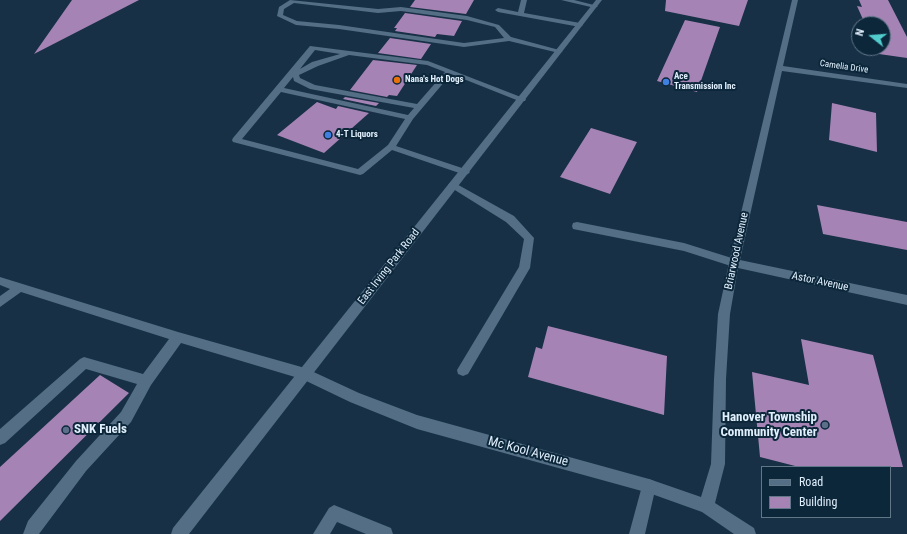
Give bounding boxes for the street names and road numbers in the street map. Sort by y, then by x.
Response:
street label: Camelia Drive [819,58,869,76]
street label: Briarwood Avenue [722,211,752,291]
street label: East Irving Park Road [355,227,423,307]
street label: Astor Avenue [790,270,850,294]
street label: Mc Kool Avenue [486,434,570,470]

